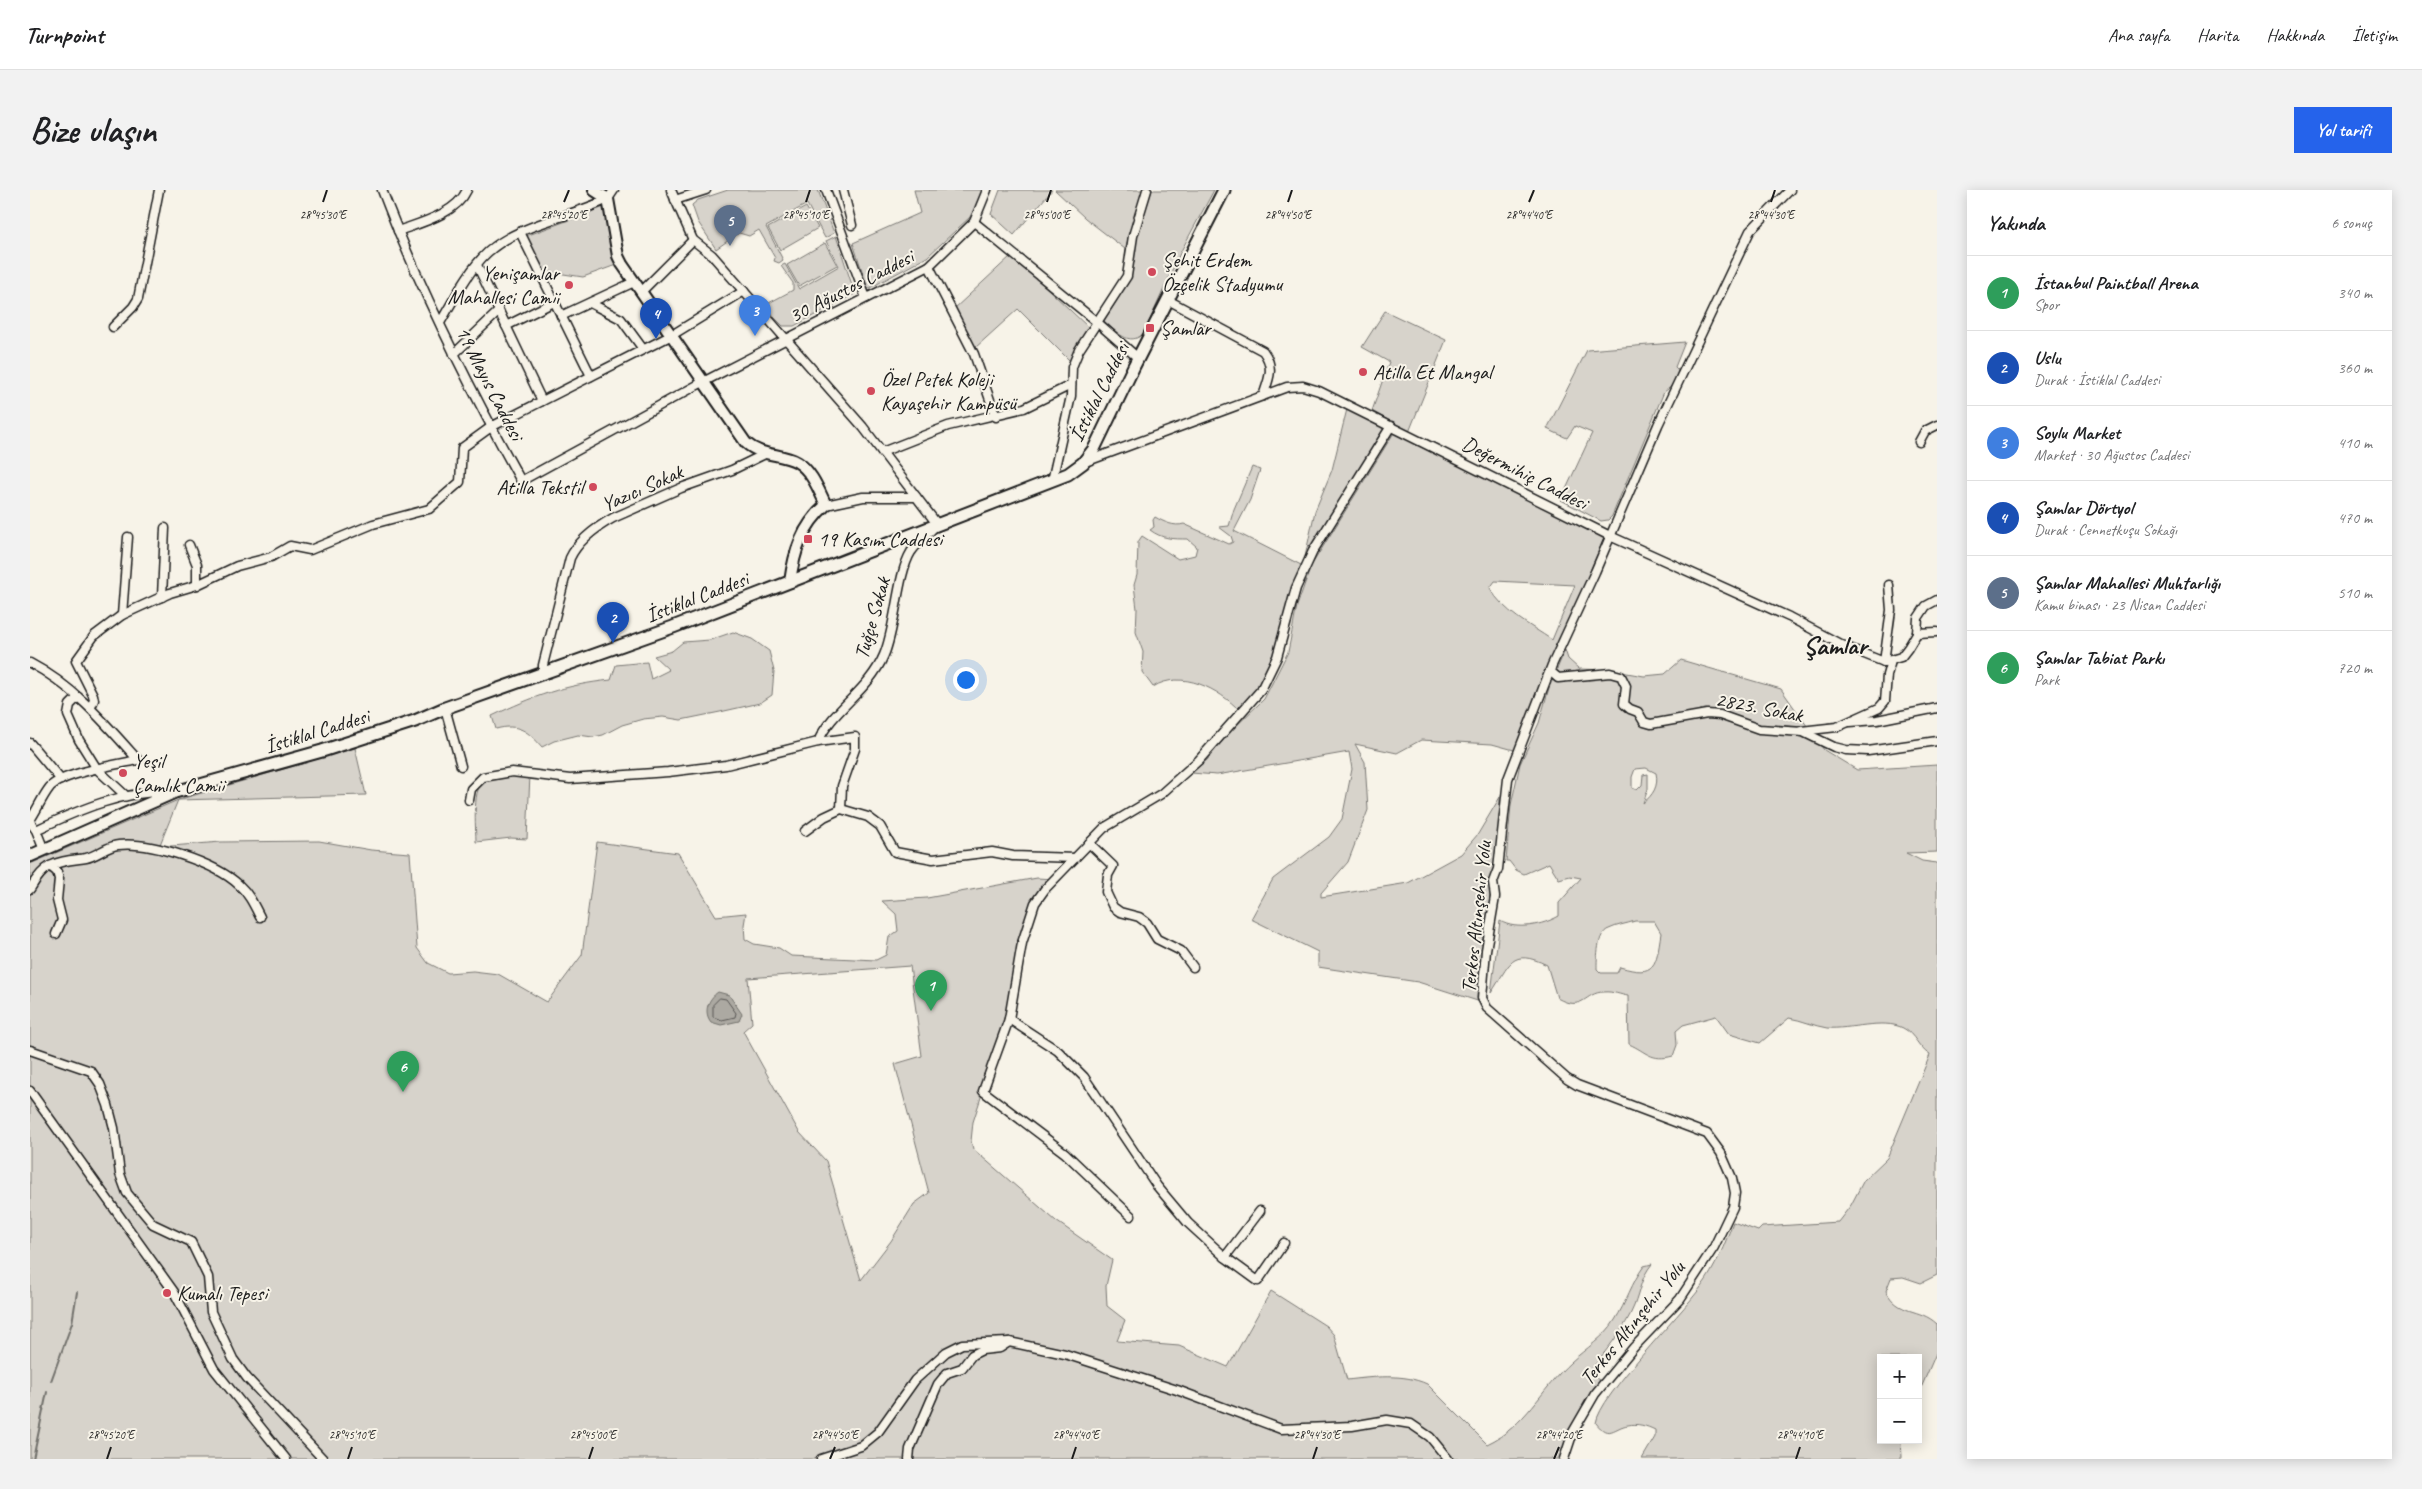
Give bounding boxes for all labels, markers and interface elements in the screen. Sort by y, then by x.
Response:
text: Turnpoint [25,20,104,50]
text: Ana sayfa [2108,24,2169,46]
text: Harita [2197,24,2238,46]
text: Hakkında [2266,24,2324,46]
text: İletişim [2352,24,2397,46]
button: Yol tarifi [2294,107,2392,153]
text: Bize ulaşın [30,108,156,153]
pin: 5 [714,205,746,246]
text: 28°45'30"E [300,207,348,223]
text: 28°45'20"E [541,207,589,223]
text: 28°45'10"E [783,207,831,223]
text: 28°45'00"E [1024,207,1072,223]
text: 28°44'50"E [1265,207,1313,223]
text: 28°44'40"E [1506,207,1554,223]
text: 28°44'30"E [1748,207,1796,223]
text: Yakında [1987,210,2045,236]
text: 6 sonuç [2331,213,2372,233]
street label: 30 Ağustos Caddesi [784,242,920,329]
place label: Şehit Erdem Özçelik Stadyumu [1162,247,1283,297]
place label: Yenişamlar Mahallesi Camii [447,260,562,310]
marker: Şehit Erdem Özçelik Stadyumu [1146,266,1158,278]
text: İstanbul Paintball Arena [2034,271,2198,295]
marker: Yenişamlar Mahallesi Camii [563,279,575,291]
text: 1 [1999,283,2007,303]
text: 340 m [2338,283,2372,303]
pin: 3 [739,295,771,336]
text: Spor [2034,295,2059,315]
pin: 4 [640,298,672,339]
place label: Şamlar [1160,315,1212,341]
street label: 19 Mayıs Caddesi [450,322,531,447]
marker: Şamlar [1144,322,1156,334]
street label: İstiklal Caddesi [1063,335,1136,446]
text: Uslu [2034,346,2060,370]
text: 2 [1999,358,2007,378]
text: 360 m [2338,358,2372,378]
place label: Atilla Et Mangal [1373,359,1495,385]
place label: Özel Petek Koleji Kayaşehir Kampüsü [881,366,1018,416]
marker: Atilla Et Mangal [1357,366,1369,378]
text: Durak · İstiklal Caddesi [2034,370,2160,390]
marker: Özel Petek Koleji Kayaşehir Kampüsü [865,385,877,397]
text: Soylu Market [2034,421,2120,445]
street label: Değermihiç Caddesi [1458,430,1595,517]
text: 3 [1999,433,2007,453]
text: 410 m [2338,433,2372,453]
text: Market · 30 Ağustos Caddesi [2034,445,2189,465]
street label: Yazıcı Sokak [597,458,688,517]
place label: Atilla Tekstil [496,474,586,500]
marker: Atilla Tekstil [587,481,599,493]
text: Şamlar Dörtyol [2034,496,2133,520]
text: 4 [1999,508,2007,528]
text: 470 m [2338,508,2372,528]
text: Durak · Cennetkuşu Sokağı [2034,520,2177,540]
place label: 19 Kasım Caddesi [818,526,945,552]
marker: 19 Kasım Caddesi [802,533,814,545]
street label: İstiklal Caddesi [642,564,755,628]
text: Şamlar Mahallesi Muhtarlığı [2034,571,2220,595]
street label: Tuğçe Sokak [848,573,896,662]
text: 5 [2000,583,2006,603]
text: 510 m [2338,583,2372,603]
text: Kamu binası · 23 Nisan Caddesi [2034,595,2205,615]
pin: 2 [597,602,629,643]
district label: Şamlar [1803,629,1869,662]
text: Şamlar Tabiat Parkı [2034,646,2164,670]
text: 6 [1999,658,2007,678]
text: 720 m [2338,658,2372,678]
your location [953,667,979,693]
text: Park [2034,670,2059,690]
street label: 2823. Sokak [1713,686,1806,728]
street label: İstiklal Caddesi [262,702,375,759]
place label: Yeşil Çamlık Camii [133,748,227,798]
marker: Yeşil Çamlık Camii [117,767,129,779]
street label: Terkos Altınşehir Yolu [1455,839,1497,994]
pin: 1 [915,970,947,1011]
pin: 6 [387,1051,419,1092]
street label: Terkos Altınşehir Yolu [1574,1255,1691,1390]
place label: Kumalı Tepesi [177,1280,270,1306]
marker: Kumalı Tepesi [161,1287,173,1299]
map controls [1877,1354,1922,1444]
button: + [1877,1354,1922,1399]
button: − [1877,1399,1922,1444]
text: 28°45'20"E [88,1427,136,1443]
text: 28°45'10"E [329,1427,377,1443]
text: 28°45'00"E [570,1427,618,1443]
text: 28°44'50"E [812,1427,860,1443]
text: 28°44'40"E [1053,1427,1101,1443]
text: 28°44'30"E [1294,1427,1342,1443]
text: 28°44'20"E [1536,1427,1584,1443]
text: 28°44'10"E [1777,1427,1825,1443]

